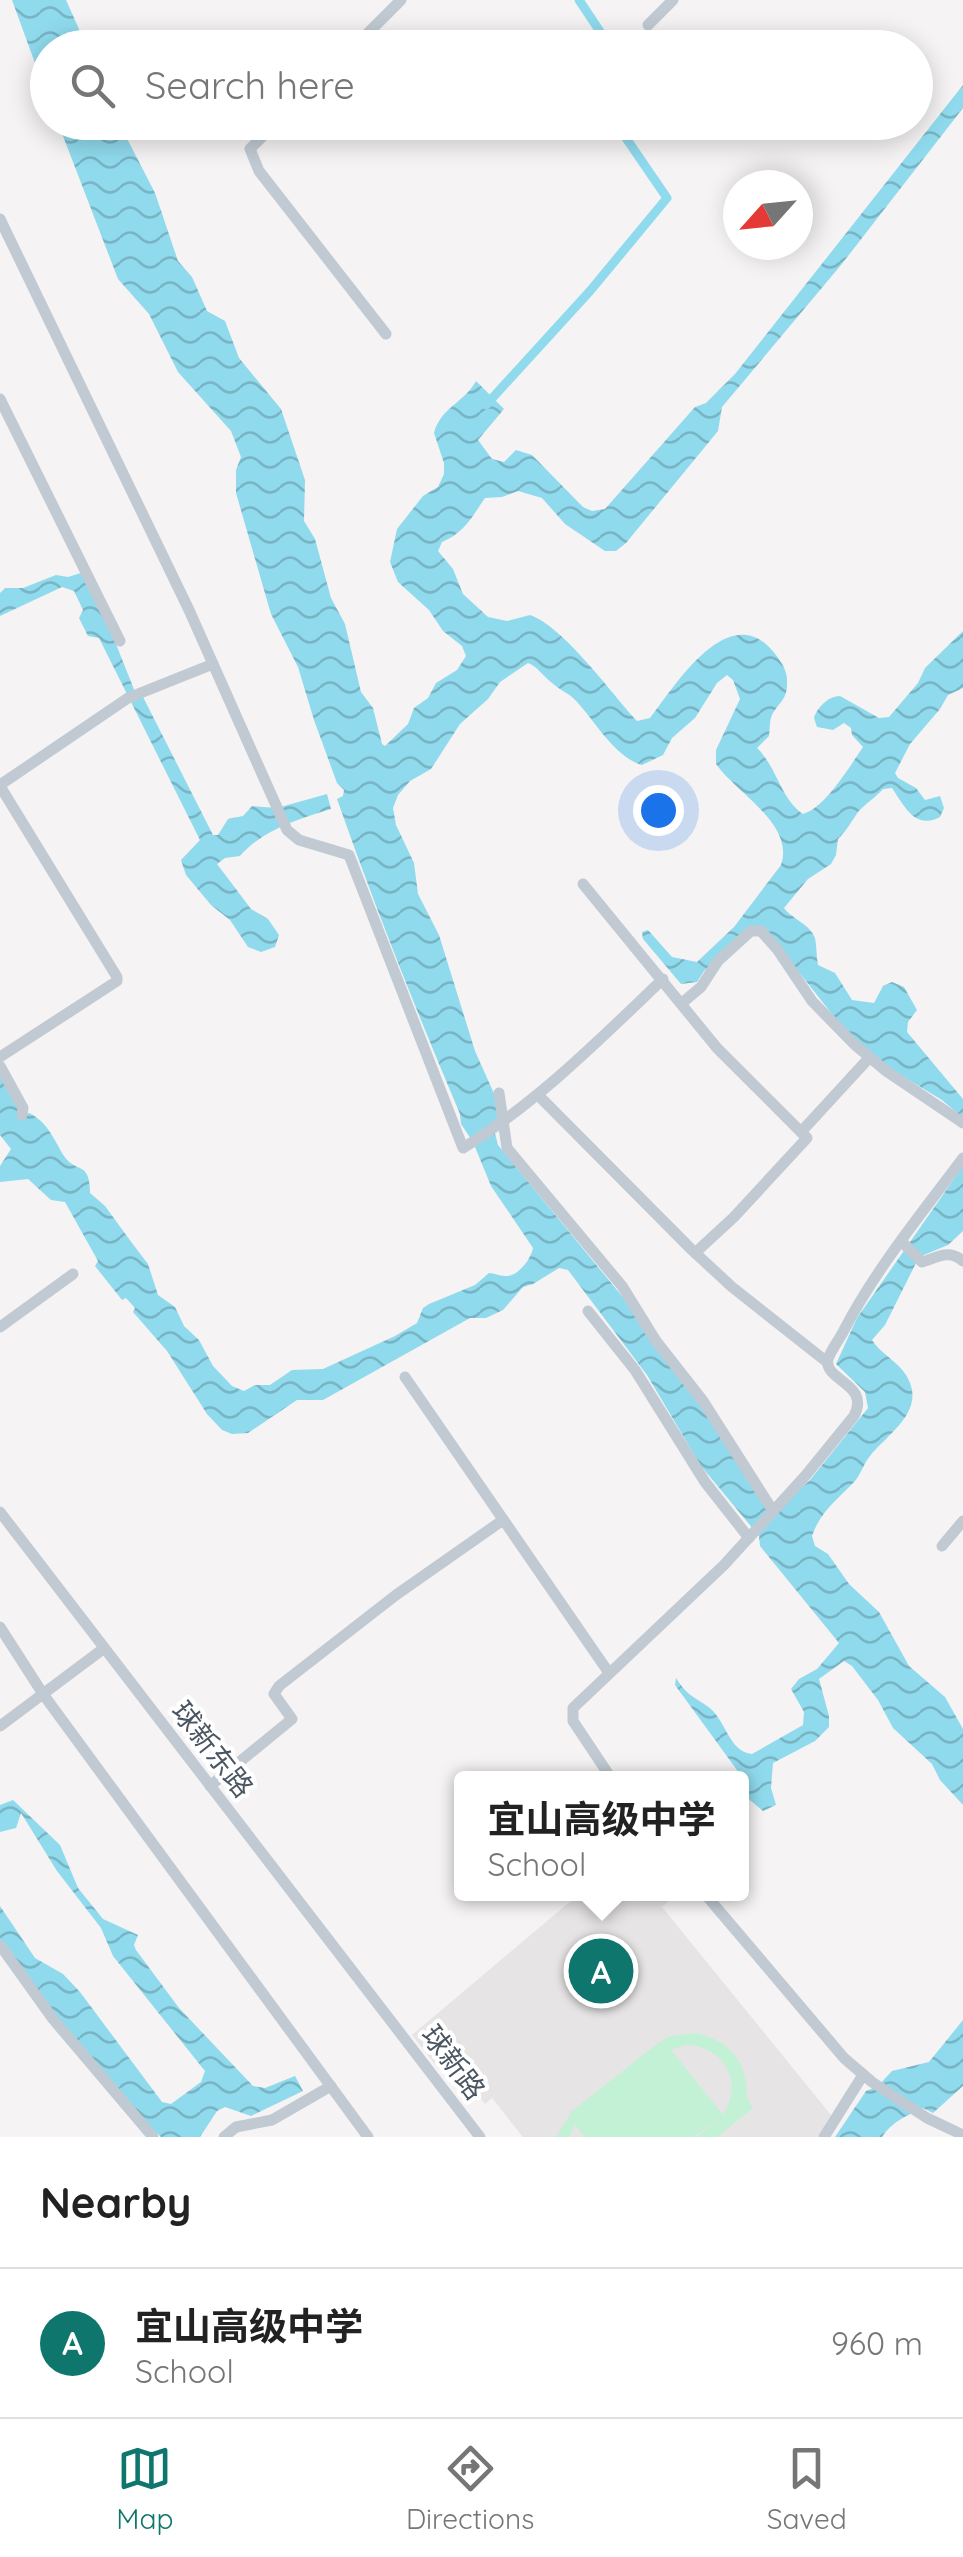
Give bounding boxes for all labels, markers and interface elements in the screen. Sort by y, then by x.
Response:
search box [30,30,933,140]
icon: search [65,58,120,113]
text: Search here [145,61,355,109]
north arrow [723,170,813,260]
your location [633,785,684,836]
street label: 球新东路 [165,1694,261,1804]
popup [454,1771,749,1901]
text: 宜山高级中学 [487,1795,716,1843]
text: School [487,1844,586,1884]
pin: A [568,1934,634,2008]
street label: 球新路 [415,2018,493,2106]
text: Nearby [40,2176,191,2229]
text: 宜山高级中学 [135,2302,363,2350]
text: A [62,2323,83,2363]
text: 960 m [831,2323,923,2363]
text: School [135,2351,234,2391]
tab: Map [116,2441,173,2536]
tab: Directions [406,2441,534,2536]
tab: Saved [767,2441,847,2536]

